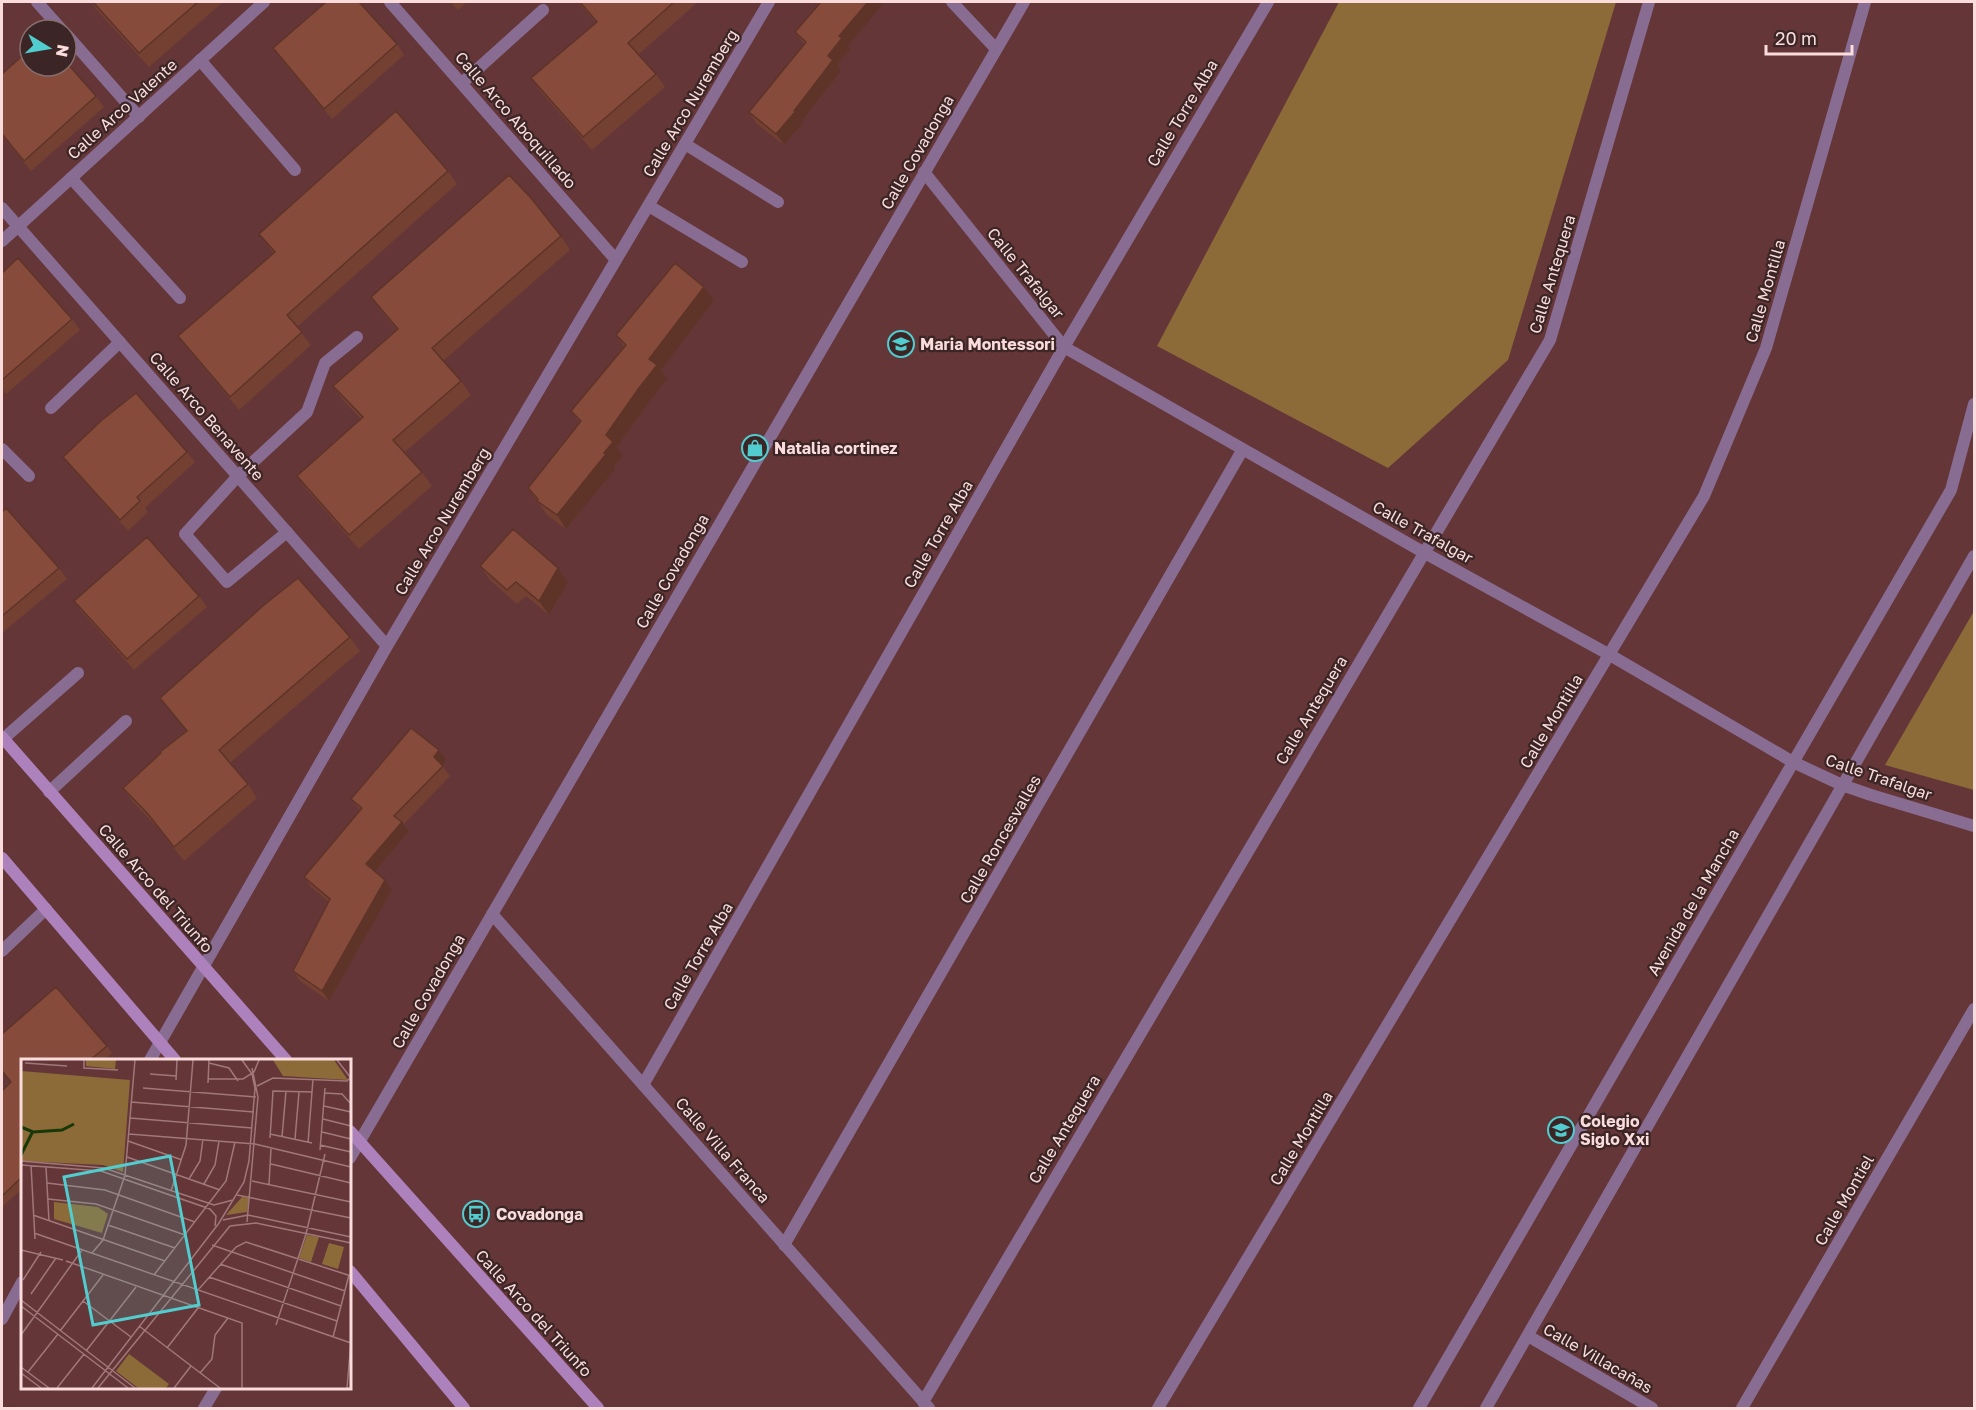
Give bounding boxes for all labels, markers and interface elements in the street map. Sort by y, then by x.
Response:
north arrow [18,18,78,78]
scale bar [1766,18,1852,56]
street label: Calle Arco Nuremberg [638,25,742,181]
text: 20 m [1775,27,1817,49]
text: N [52,43,74,59]
street label: Calle Arco Aboquillado [451,47,581,193]
street label: Calle Arco Valente [63,54,181,164]
street label: Calle Torre Alba [1142,56,1222,170]
street label: Calle Covadonga [876,91,958,213]
street label: Calle Antequera [1524,212,1580,336]
street label: Calle Trafalgar [983,223,1069,323]
street label: Calle Montilla [1741,237,1789,345]
school or university icon: Maria Montessori [886,329,916,359]
place label: Maria Montessori [920,334,1055,354]
street label: Calle Arco Benavente [146,347,268,485]
shop icon: Natalia cortinez [740,433,770,463]
place label: Natalia cortinez [774,438,898,458]
street label: Calle Arco Nuremberg [390,443,494,599]
street label: Calle Torre Alba [899,476,977,592]
street label: Calle Trafalgar [1369,496,1477,568]
street label: Calle Covadonga [631,510,713,632]
street label: Calle Antequera [1271,652,1351,768]
street label: Calle Montilla [1515,670,1587,772]
street label: Calle Trafalgar [1823,749,1935,805]
street label: Calle Roncesvalles [955,771,1045,907]
street label: Calle Arco del Triunfo [95,819,217,957]
street label: Avenida de la Mancha [1643,825,1743,979]
street label: Calle Torre Alba [659,898,737,1014]
street label: Calle Covadonga [387,930,469,1052]
inset map [21,1059,351,1389]
street label: Calle Antequera [1024,1071,1104,1187]
street label: Calle Montilla [1265,1087,1337,1189]
street label: Calle Villa Franca [672,1093,774,1207]
place label: Colegio Siglo Xxi [1580,1111,1649,1149]
school or university icon: Colegio Siglo Xxi [1546,1115,1576,1145]
street label: Calle Montiel [1810,1151,1878,1249]
bus stop icon: Covadonga [461,1199,491,1229]
place label: Covadonga [496,1204,583,1224]
street label: Calle Arco del Triunfo [472,1245,596,1381]
street label: Calle Villacañas [1540,1319,1656,1397]

